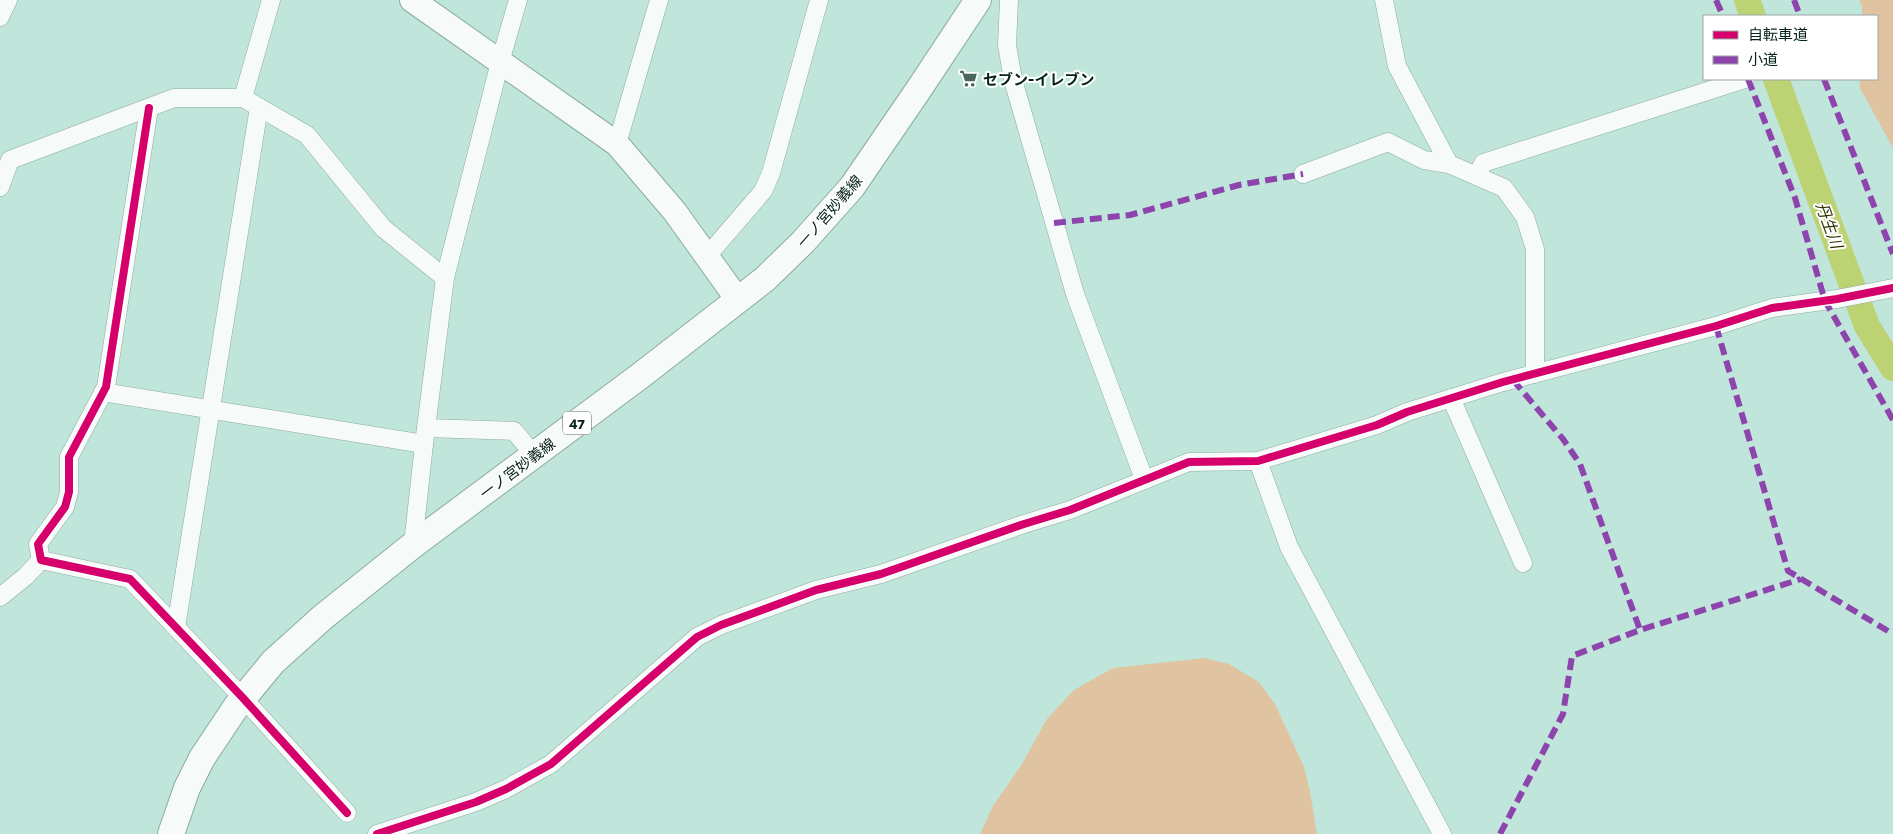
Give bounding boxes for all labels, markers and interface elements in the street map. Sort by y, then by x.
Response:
legend [1703,15,1878,80]
text: 自転車道 [1748,25,1808,43]
text: 小道 [1748,50,1778,68]
supermarket icon: セブン-イレブン [959,69,979,89]
place label: セブン-イレブン [983,70,1094,88]
street label: 一ノ宮妙義線 [793,171,865,251]
water label: 丹生川 [1813,199,1848,253]
road number: 47 [563,412,591,434]
street label: 一ノ宮妙義線 [476,434,558,502]

